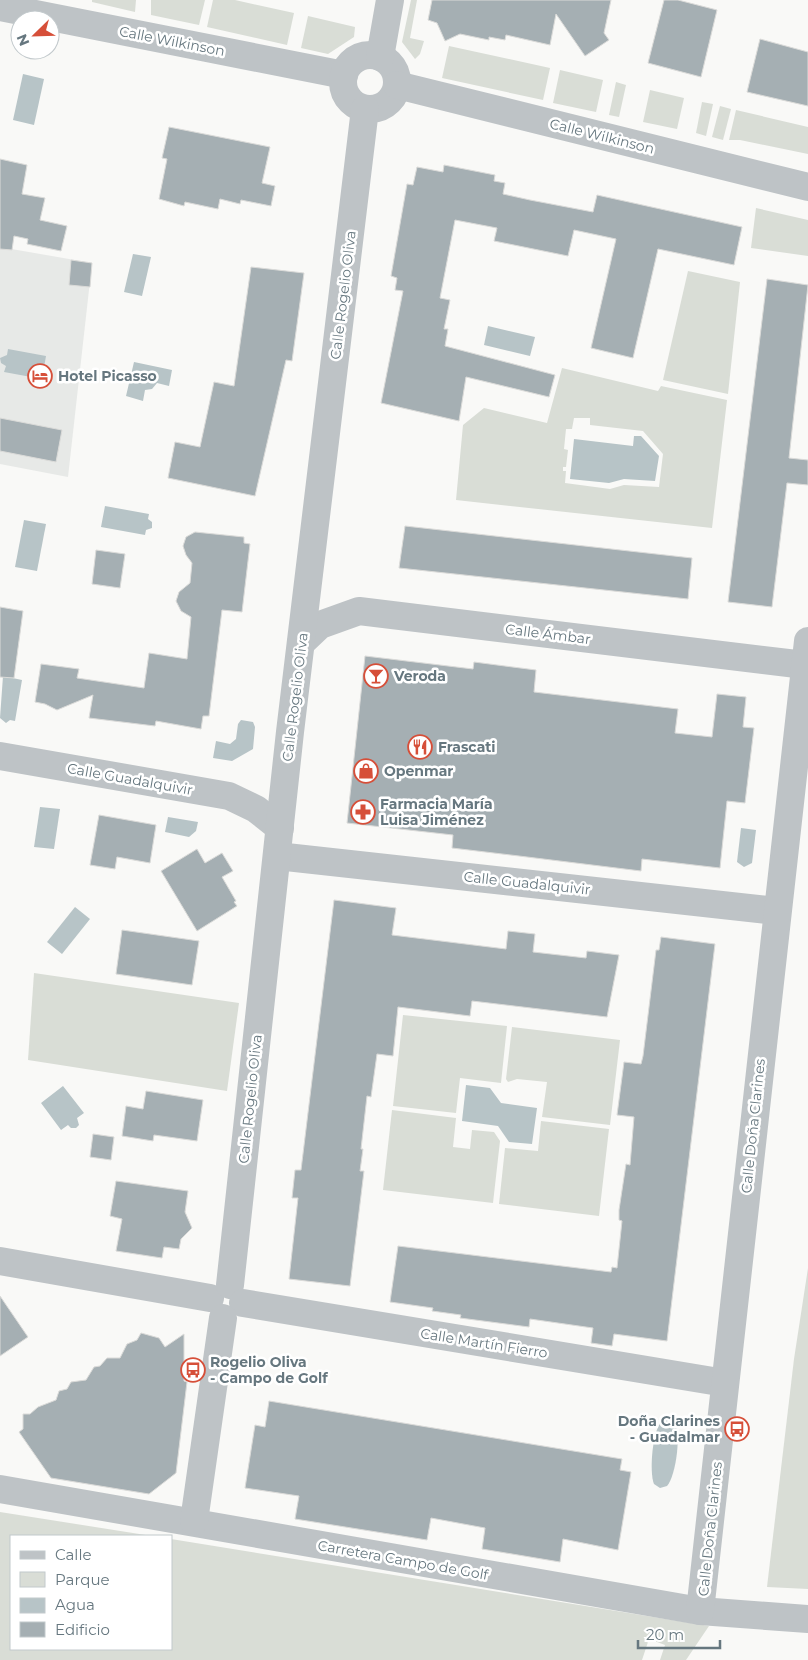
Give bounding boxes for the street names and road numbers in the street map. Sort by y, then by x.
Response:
street label: Calle Wilkinson [118,22,226,60]
street label: Calle Wilkinson [548,114,656,158]
street label: Calle Rogelio Oliva [326,230,360,360]
street label: Calle Ámbar [504,620,592,648]
street label: Calle Rogelio Oliva [278,632,312,762]
street label: Calle Guadalquivir [66,759,195,799]
street label: Calle Guadalquivir [463,867,592,899]
street label: Calle Rogelio Oliva [234,1034,266,1164]
street label: Calle Doña Clarines [737,1058,769,1194]
street label: Calle Martín Fierro [419,1324,549,1362]
street label: Calle Doña Clarines [694,1461,726,1597]
street label: Carretera Campo de Golf [316,1536,491,1584]

